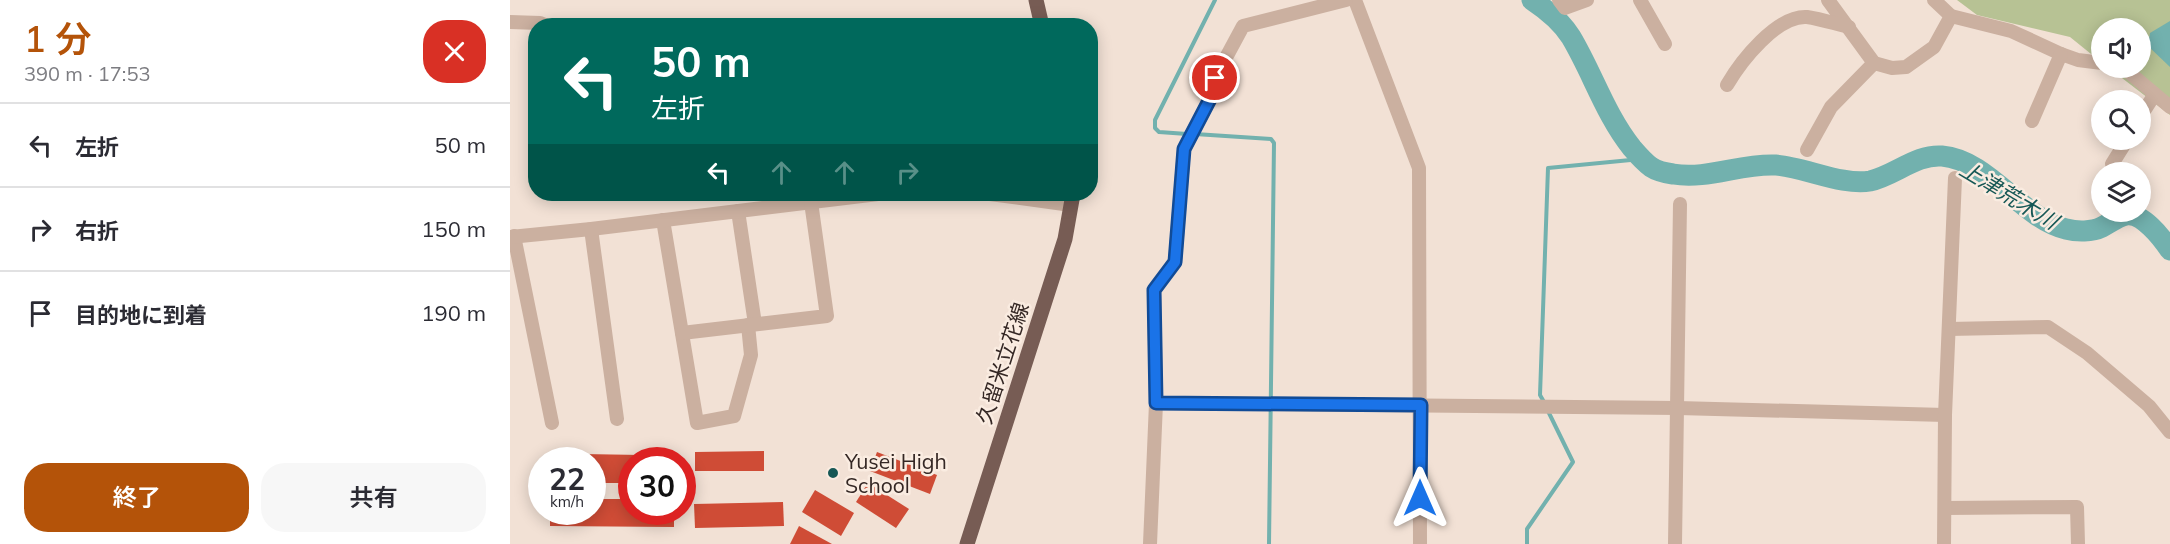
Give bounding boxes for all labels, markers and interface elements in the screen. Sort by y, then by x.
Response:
text: 1 分 [24,16,91,61]
map controls [2091,18,2151,222]
button: sound [2091,18,2151,78]
button: close [423,20,486,83]
text: 50 m [651,35,751,88]
icon: left [552,42,630,120]
pin [1189,52,1240,103]
text: 390 m · 17:53 [24,61,150,86]
icon: arrive [1198,61,1231,94]
button: search [2091,90,2151,150]
text: 左折 [651,91,705,125]
icon: left [24,129,57,162]
text: 50 m [435,131,486,159]
text: 左折 [75,133,119,161]
water label: 上津荒木川 [1955,155,2065,236]
icon: left [702,156,735,189]
icon: ahead [765,156,798,189]
icon: ahead [828,156,861,189]
icon: right [891,156,924,189]
button: layers [2091,162,2151,222]
icon: right [24,213,57,246]
text: 150 m [421,215,486,243]
text: 右折 [75,217,119,245]
icon: arrive [24,297,57,330]
text: 190 m [421,299,486,327]
street label: 久留米立花線 [970,299,1034,427]
text: 目的地に到着 [75,301,207,329]
speed limit sign: 30 [618,447,696,525]
place label: Yusei High School [844,448,947,498]
text: 22 [549,460,585,498]
button: 終了 [24,463,249,532]
button: 共有 [261,463,486,532]
marker: Yusei High School [826,466,840,480]
position arrow [1388,466,1452,530]
text: km/h [550,492,584,511]

